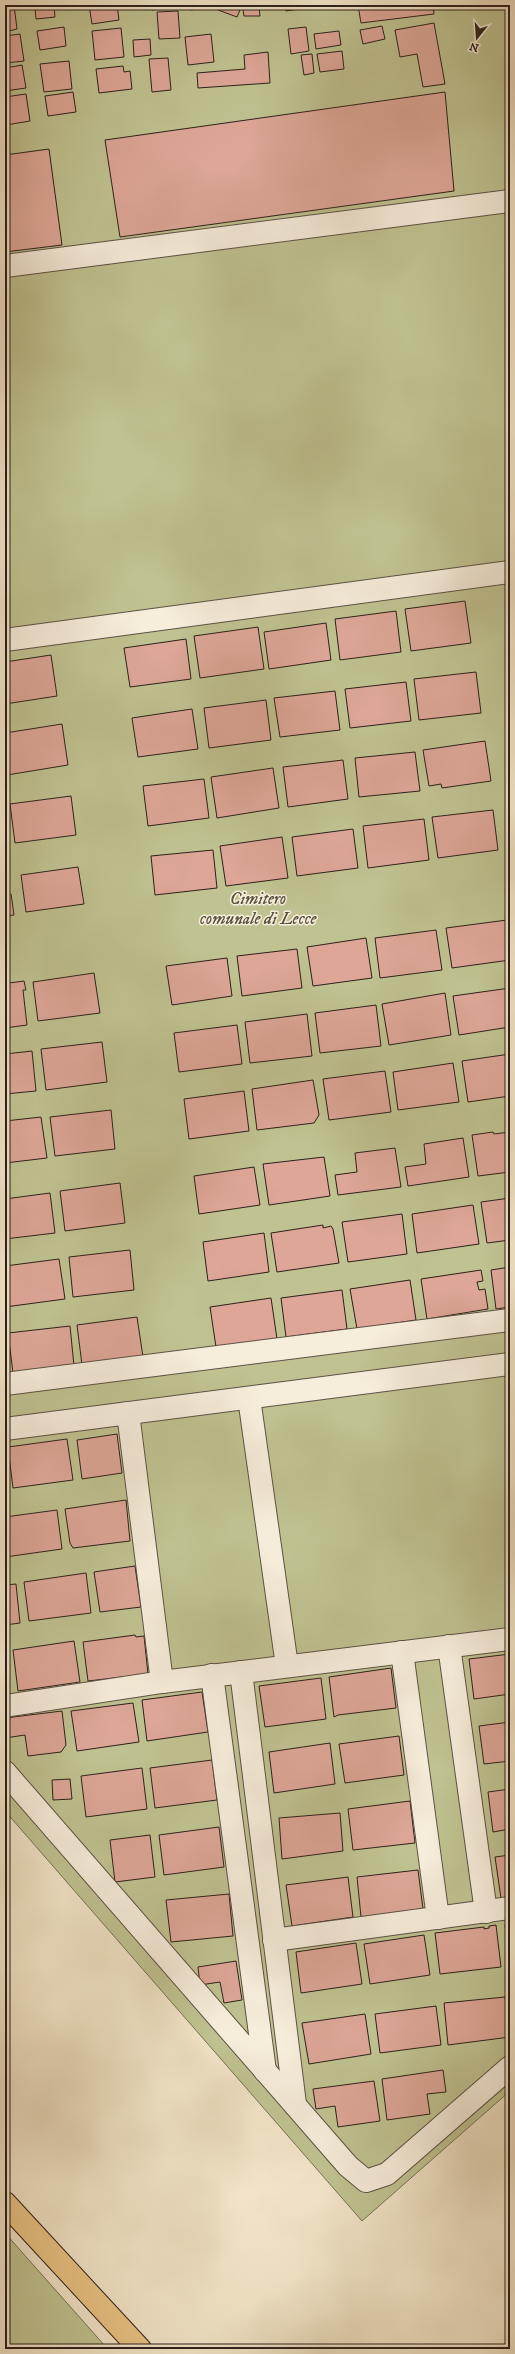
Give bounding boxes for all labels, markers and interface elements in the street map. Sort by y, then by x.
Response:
north arrow [457,18,497,58]
text: N [468,39,481,55]
park label: Cimitero comunale di Lecce [200,888,317,930]

